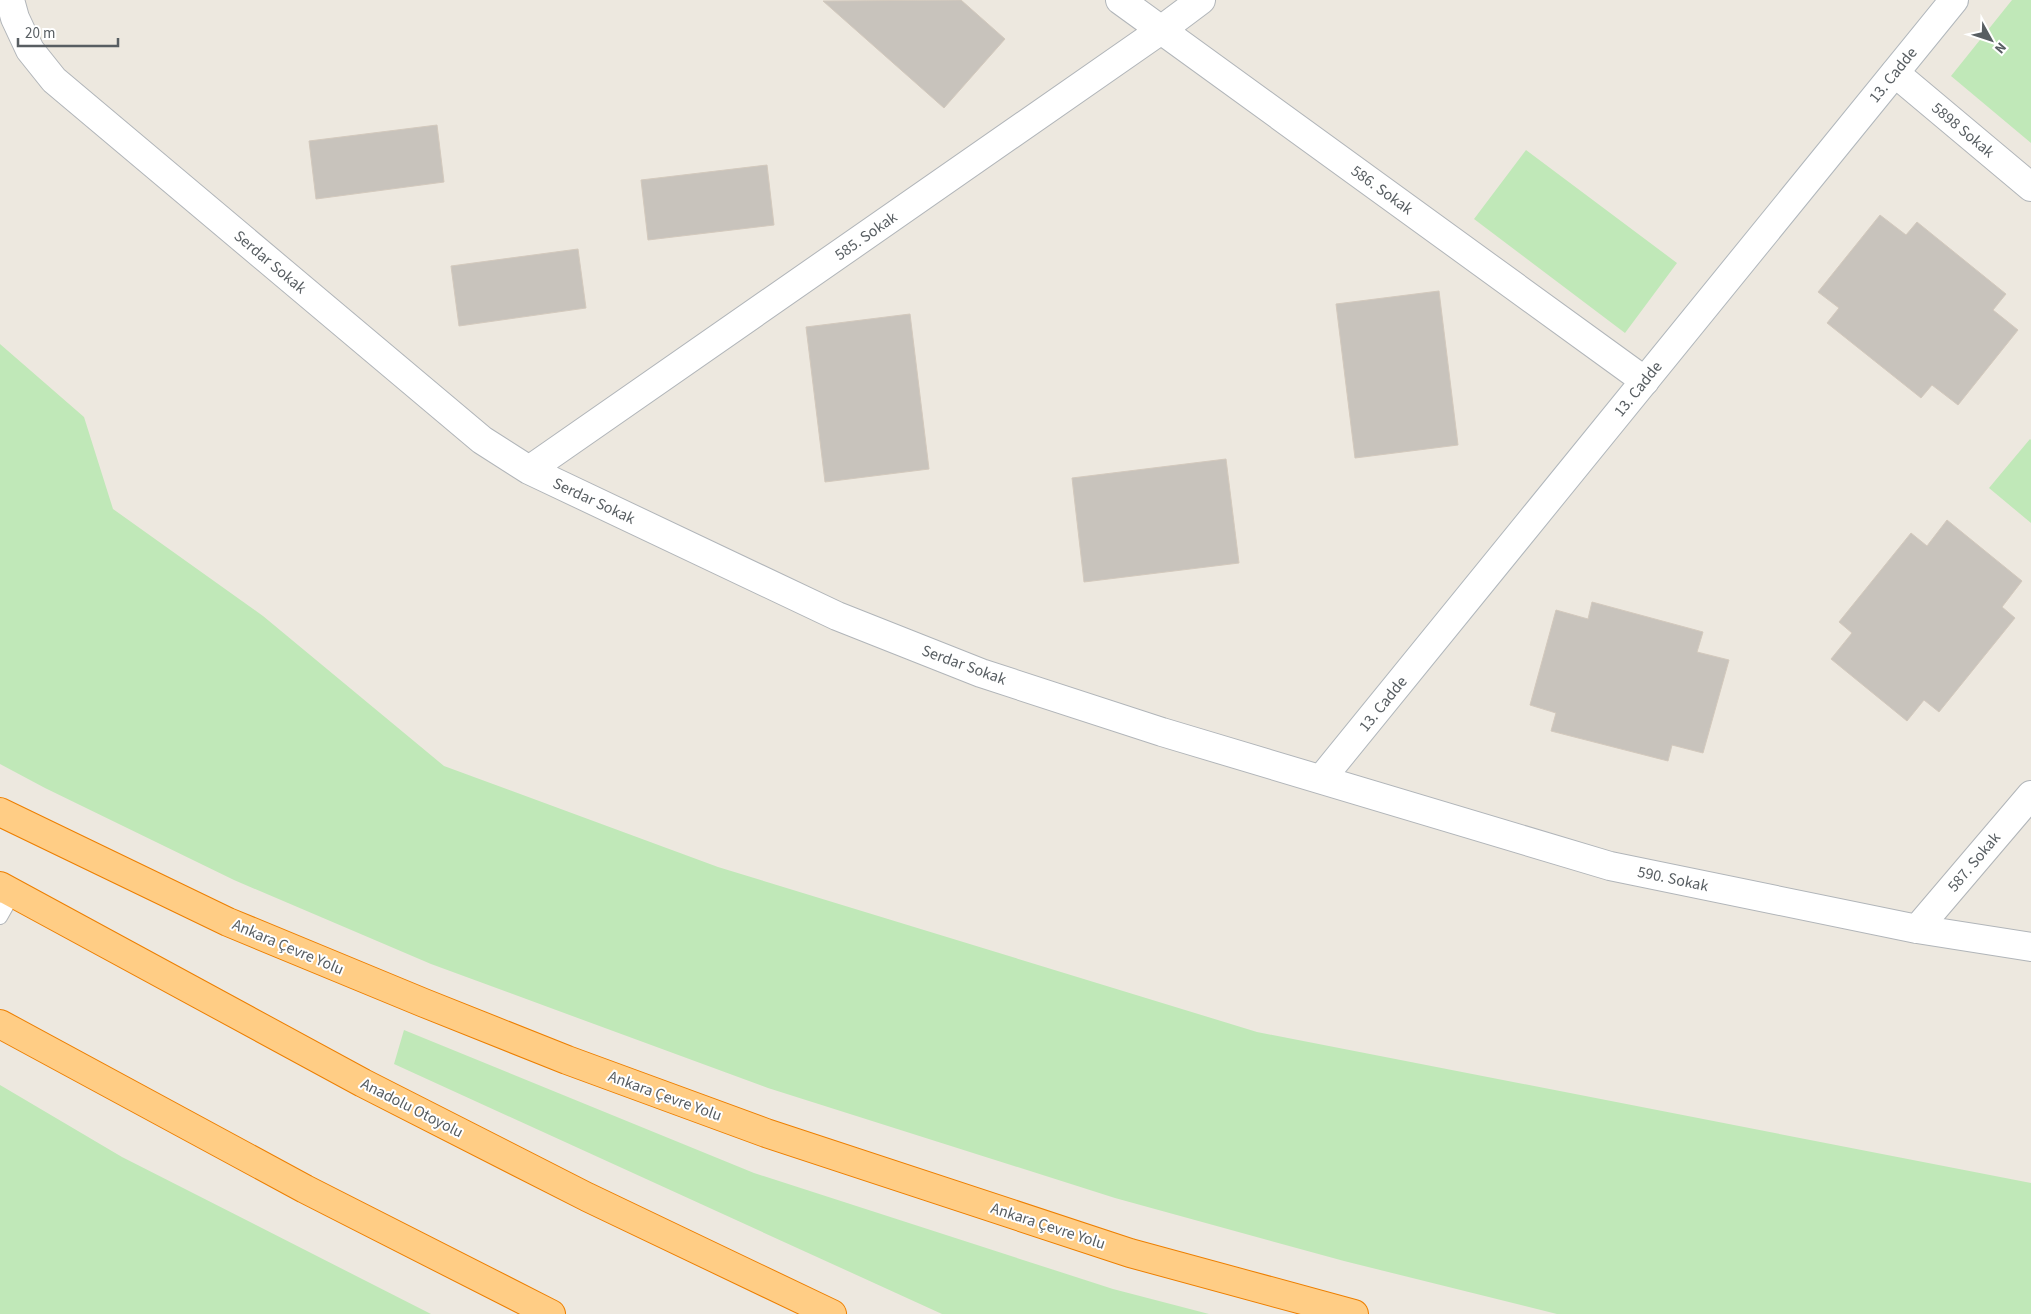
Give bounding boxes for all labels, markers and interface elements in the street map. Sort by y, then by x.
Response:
scale bar [18,15,118,47]
north arrow [1966,15,2016,65]
text: 20 m [25,23,55,44]
text: N [1990,38,2011,58]
street label: 13. Cadde [1864,42,1922,108]
street label: 5898 Sokak [1927,97,1999,163]
street label: 586. Sokak [1346,160,1418,220]
street label: 585. Sokak [830,206,902,266]
street label: Serdar Sokak [229,225,311,299]
street label: 13. Cadde [1609,356,1667,422]
street label: Serdar Sokak [549,472,639,530]
street label: Serdar Sokak [919,640,1009,691]
street label: 13. Cadde [1354,671,1412,737]
street label: 587. Sokak [1942,827,2006,897]
street label: 590. Sokak [1635,861,1711,897]
street label: Ankara Çevre Yolu [229,914,347,980]
street label: Ankara Çevre Yolu [605,1065,725,1127]
street label: Anadolu Otoyolu [357,1073,467,1143]
street label: Ankara Çevre Yolu [988,1197,1108,1255]

